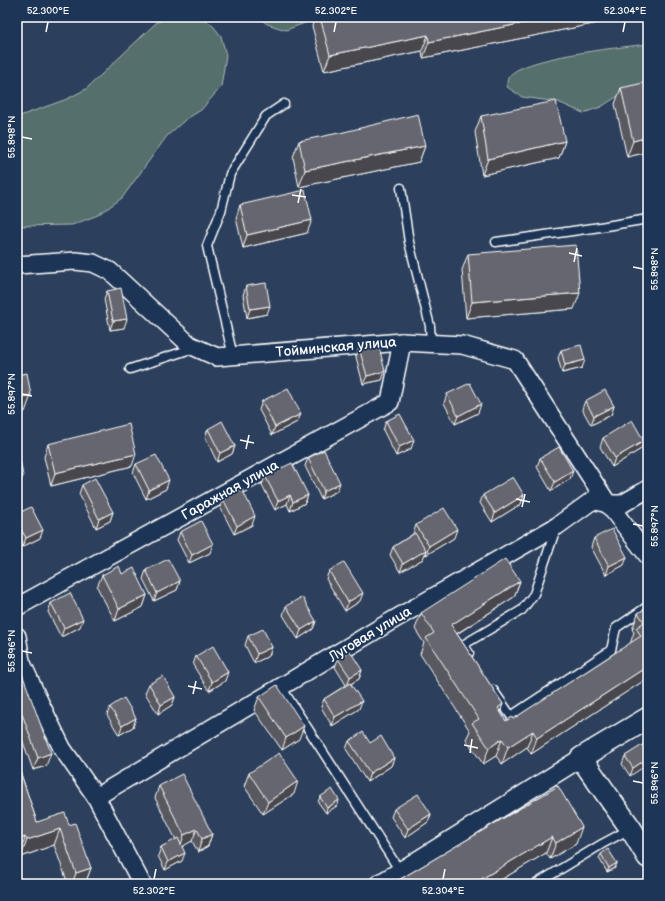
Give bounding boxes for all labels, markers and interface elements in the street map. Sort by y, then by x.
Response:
text: 52.300°E [27,5,70,17]
text: 52.302°E [315,5,358,17]
text: 52.304°E [604,5,647,17]
text: 55.898°N [6,116,18,158]
text: 55.898°N [649,248,661,290]
street label: Тойминская улица [275,333,398,361]
text: 55.897°N [6,373,18,415]
street label: Гаражная улица [178,456,282,524]
text: 55.897°N [649,505,661,547]
street label: Луговая улица [325,602,415,666]
text: 55.896°N [6,629,18,673]
text: 55.896°N [649,761,661,805]
text: 52.302°E [133,885,176,897]
text: 52.304°E [422,885,465,897]

